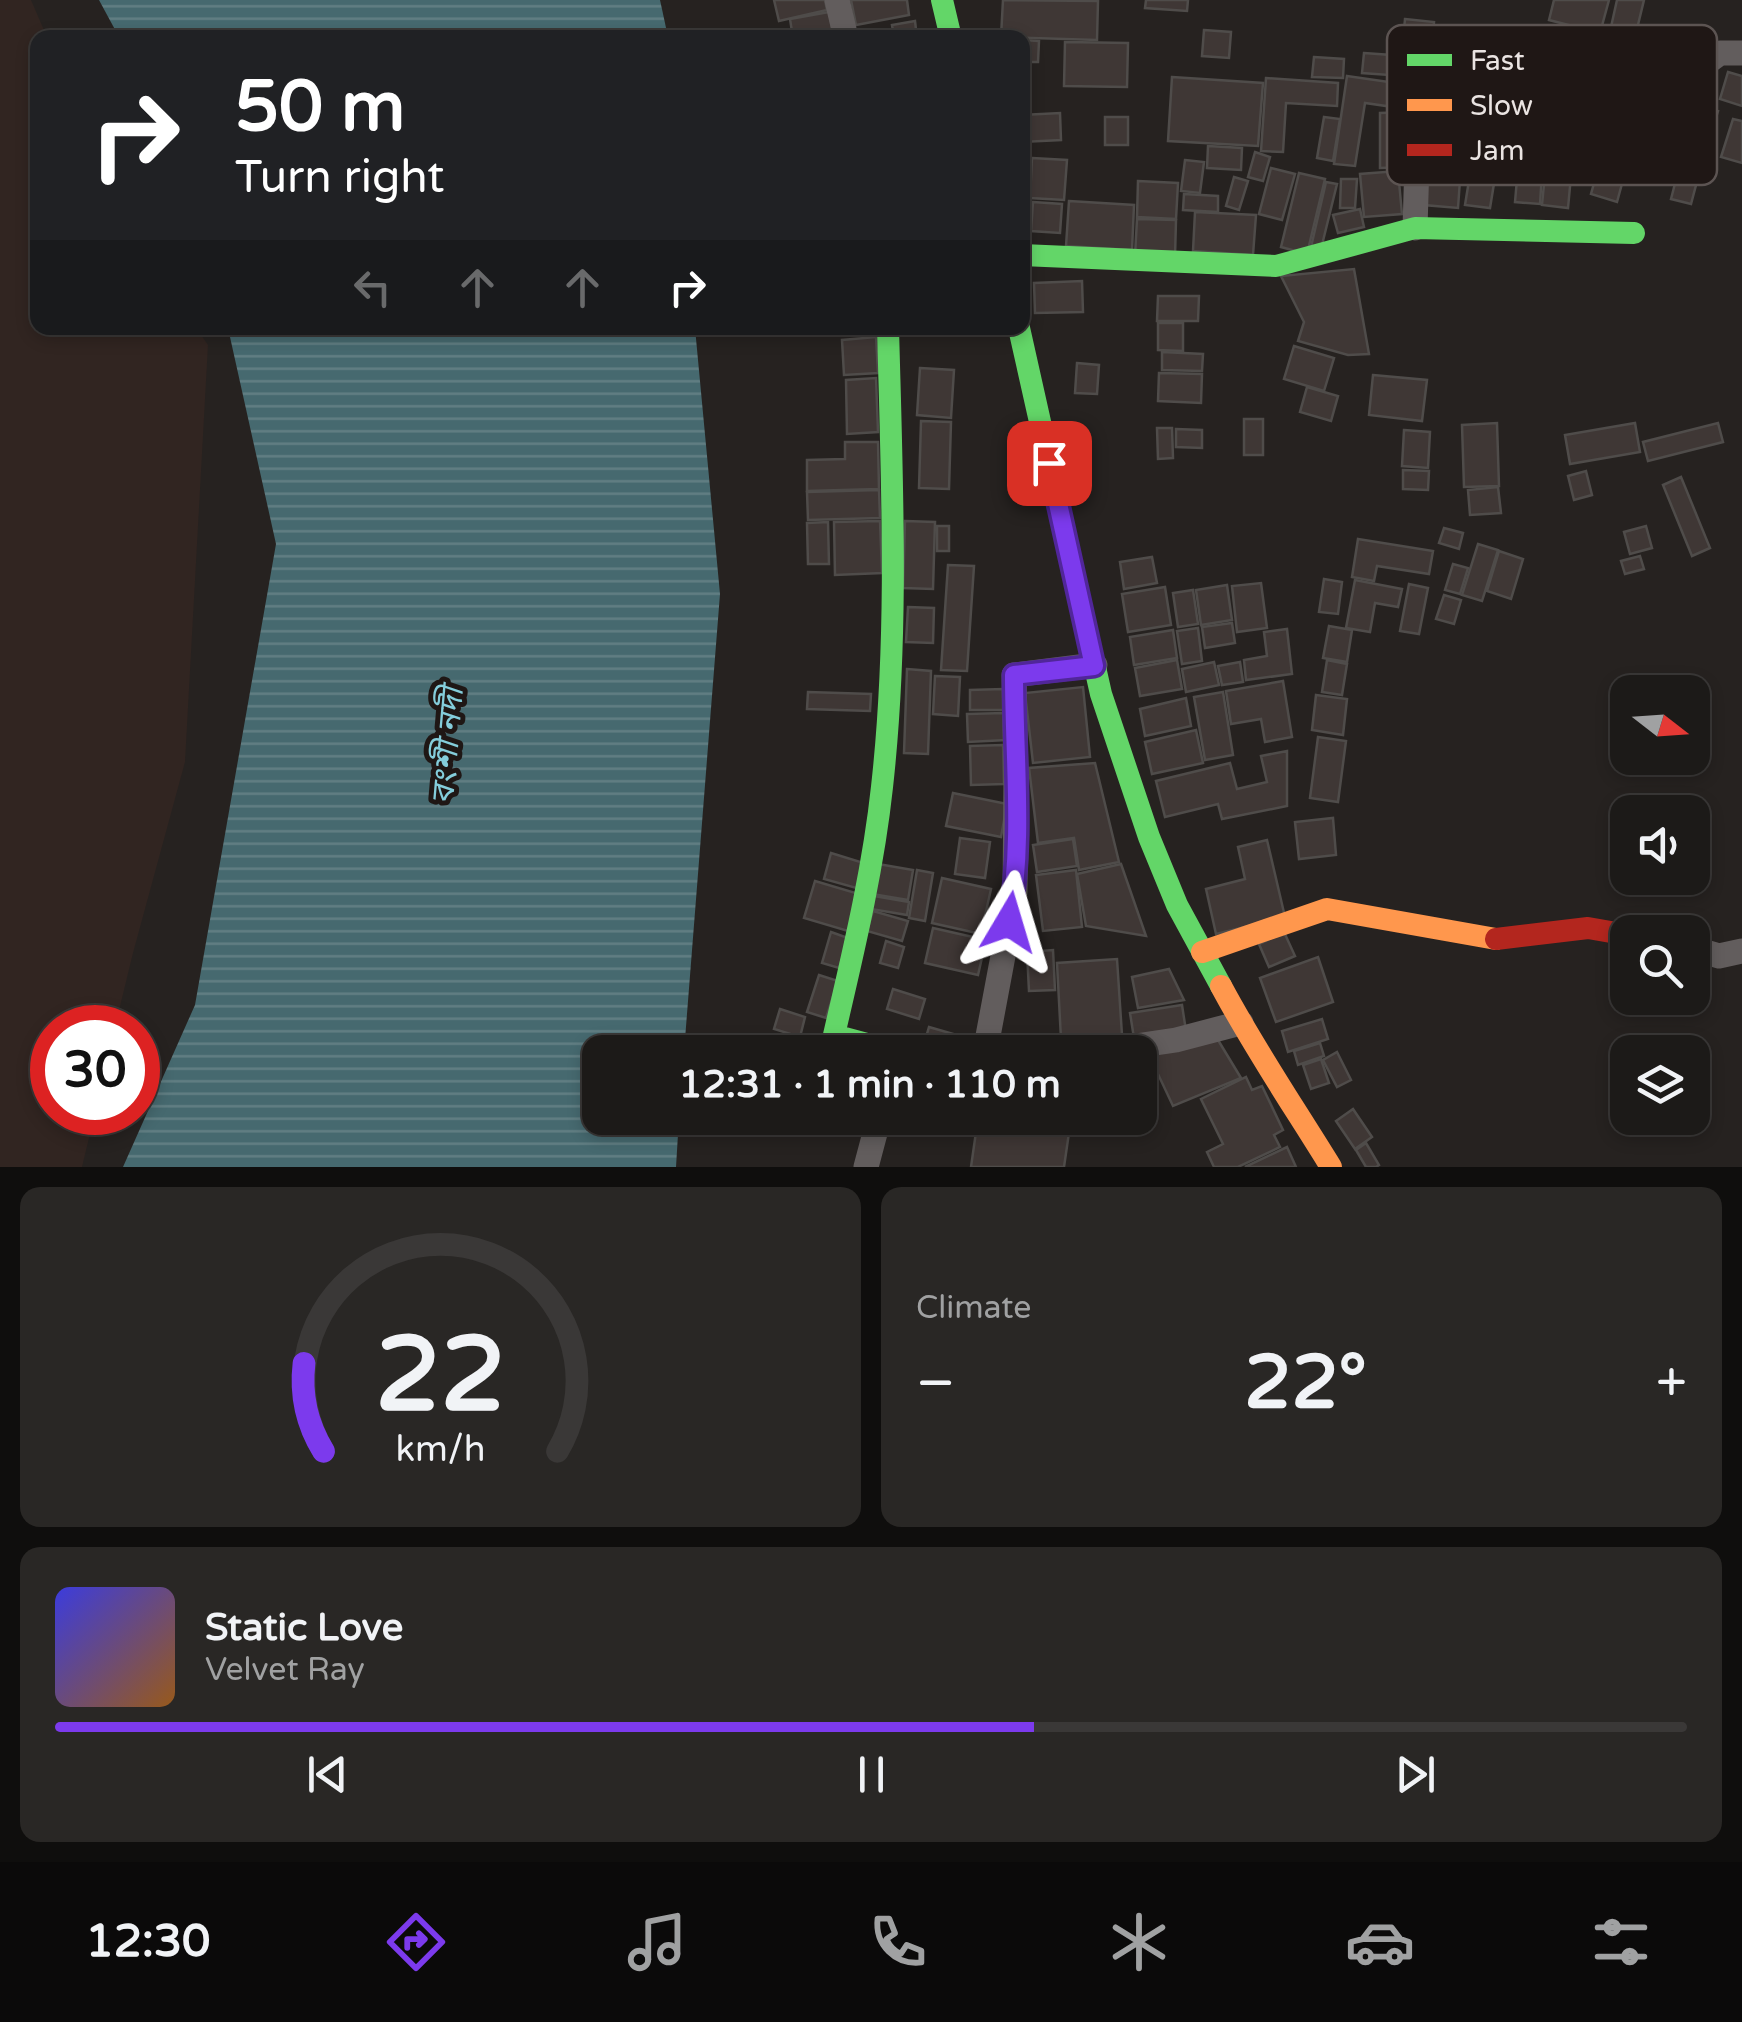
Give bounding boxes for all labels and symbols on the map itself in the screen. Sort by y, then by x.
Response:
legend [1387,25,1717,185]
text: Fast [1470,44,1525,78]
text: Slow [1470,89,1533,123]
text: Jam [1470,134,1525,168]
pin [1007,421,1092,506]
north arrow [1610,675,1710,775]
water label: বংশী নদী [423,680,473,806]
position arrow [957,870,1061,974]
speed limit sign: 30 [30,1005,160,1135]

